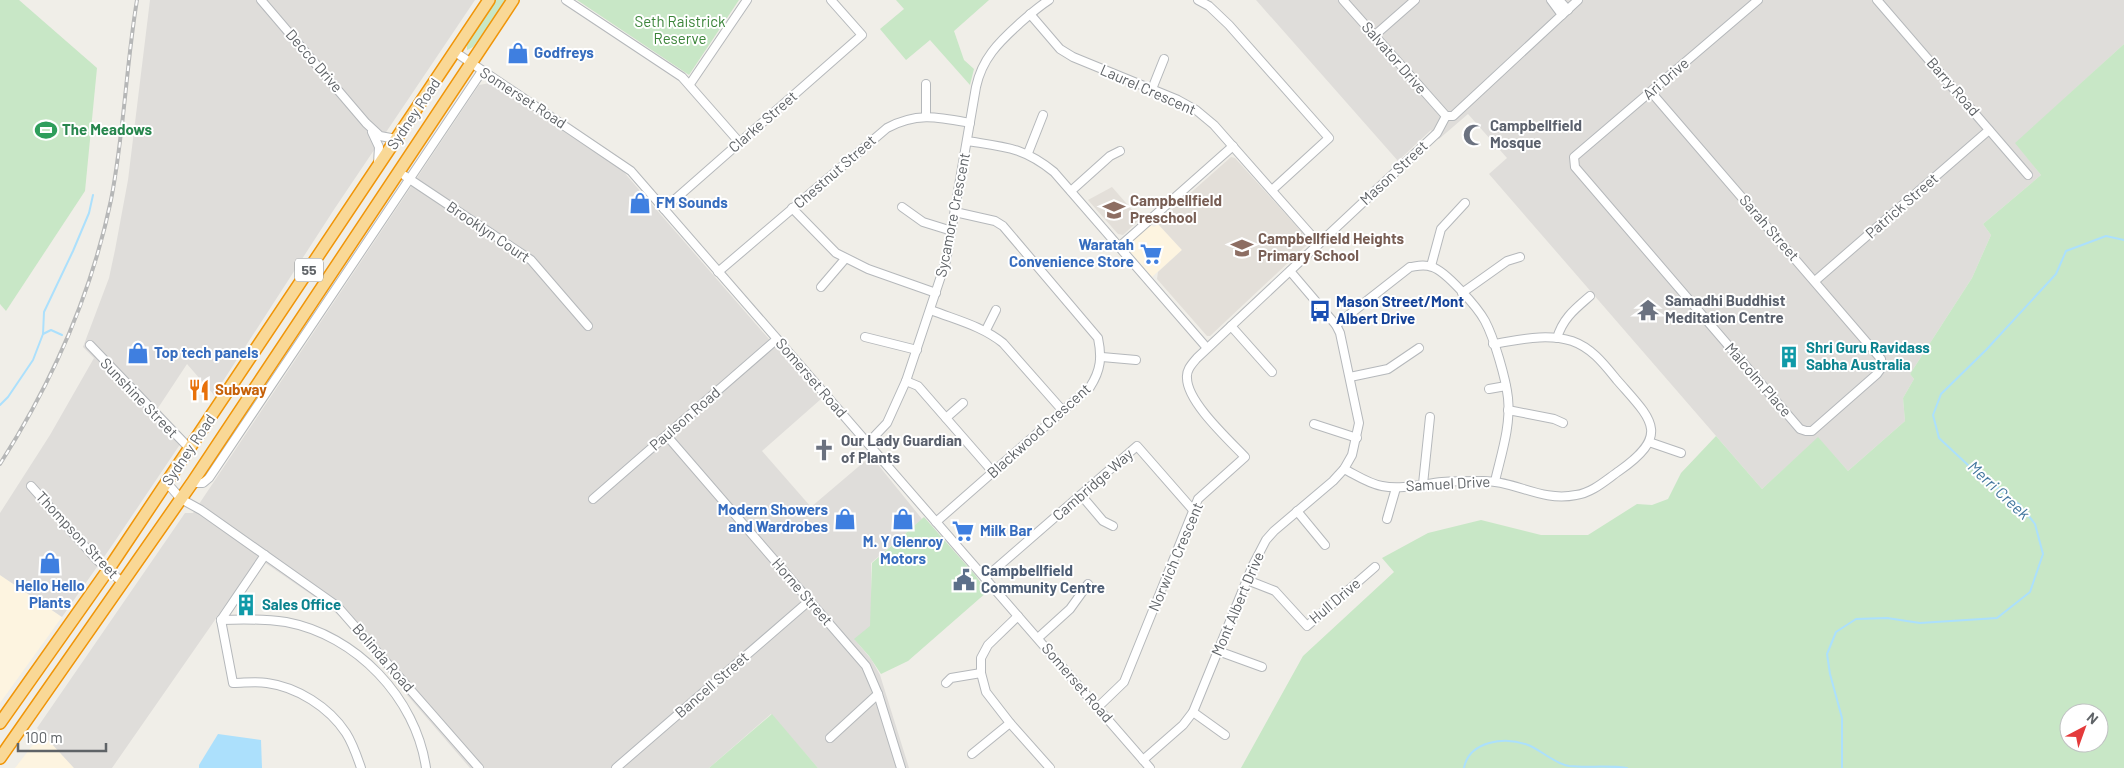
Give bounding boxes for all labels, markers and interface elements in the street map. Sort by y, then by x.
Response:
park label: Seth Raistrick Reserve [634,12,726,47]
street label: Salvator Drive [1359,18,1431,97]
street label: Decco Drive [283,25,347,95]
shop icon: Godfreys [505,40,531,66]
place label: Godfreys [534,43,594,61]
street label: Ari Drive [1639,53,1692,103]
street label: Barry Road [1924,53,1984,119]
street label: Laurel Crescent [1098,60,1199,118]
street label: Somerset Road [477,63,570,132]
street label: Sydney Road [383,74,444,153]
street label: Clarke Street [724,87,800,156]
place label: Campbellfield Mosque [1490,116,1582,151]
sports icon: The Meadows [33,117,59,143]
place label: The Meadows [62,120,153,138]
mosque icon: Campbellfield Mosque [1461,122,1487,148]
street label: Chestnut Street [790,131,879,212]
street label: Mason Street [1356,136,1431,208]
street label: Sycamore Crescent [931,151,973,279]
street label: Patrick Street [1861,169,1941,242]
shop icon: FM Sounds [627,190,653,216]
place label: Campbellfield Preschool [1130,191,1222,226]
street label: Sarah Street [1736,191,1803,264]
place label: FM Sounds [656,193,728,211]
street label: Brooklyn Court [444,197,534,266]
school or university icon: Campbellfield Preschool [1101,197,1127,223]
place label: Campbellfield Heights Primary School [1258,229,1405,264]
place label: Waratah Convenience Store [1009,235,1134,270]
school or university icon: Campbellfield Heights Primary School [1229,235,1255,261]
supermarket icon: Waratah Convenience Store [1138,241,1164,267]
road number: 55 [295,258,323,282]
place label: Samadhi Buddhist Meditation Centre [1665,291,1786,326]
place label: Mason Street/Mont Albert Drive [1336,292,1464,327]
temple icon: Samadhi Buddhist Meditation Centre [1635,297,1661,323]
bus stop icon: Mason Street/Mont Albert Drive [1307,298,1333,324]
street label: Somerset Road [772,334,851,421]
place label: Shri Guru Ravidass Sabha Australia [1806,338,1930,373]
street label: Malcolm Place [1722,339,1796,420]
shop icon: Top tech panels [125,340,151,366]
place label: Top tech panels [154,343,259,361]
building icon: Shri Guru Ravidass Sabha Australia [1776,344,1802,370]
street label: Sunshine Street [97,354,182,441]
restaurant icon: Subway [186,377,212,403]
street label: Blackwood Crescent [983,379,1094,481]
place label: Subway [215,380,267,398]
street label: Paulson Road [645,383,723,454]
street label: Sydney Road [158,410,219,489]
place label: Our Lady Guardian of Plants [841,431,962,466]
church icon: Our Lady Guardian of Plants [811,437,837,463]
street label: Cambridge Way [1048,444,1136,524]
water label: Merri Creek [1965,456,2034,523]
street label: Samuel Drive [1405,472,1491,494]
street label: Thompson Street [33,487,123,582]
street label: Norwich Crescent [1144,499,1206,614]
place label: Modern Showers and Wardrobes [718,500,828,535]
shop icon: Modern Showers and Wardrobes [832,506,858,532]
shop icon: M. Y Glenroy Motors [890,506,916,532]
supermarket icon: Milk Bar [950,518,976,544]
place label: Milk Bar [980,521,1032,539]
place label: M. Y Glenroy Motors [863,532,944,567]
street label: Mont Albert Drive [1207,549,1267,659]
shop icon: Hello Hello Plants [37,550,63,576]
street label: Horne Street [769,554,837,629]
place label: Campbellfield Community Centre [981,561,1105,596]
public building icon: Campbellfield Community Centre [951,567,977,593]
street label: Hull Drive [1305,574,1364,627]
place label: Hello Hello Plants [15,576,85,611]
building icon: Sales Office [233,592,259,618]
place label: Sales Office [262,595,341,613]
street label: Bolinda Road [349,619,418,695]
street label: Somerset Road [1038,639,1117,726]
street label: Bancell Street [671,647,752,721]
north arrow [2059,703,2109,753]
text: N [2084,708,2102,727]
scale bar [18,720,105,752]
text: 100 m [25,728,63,746]

